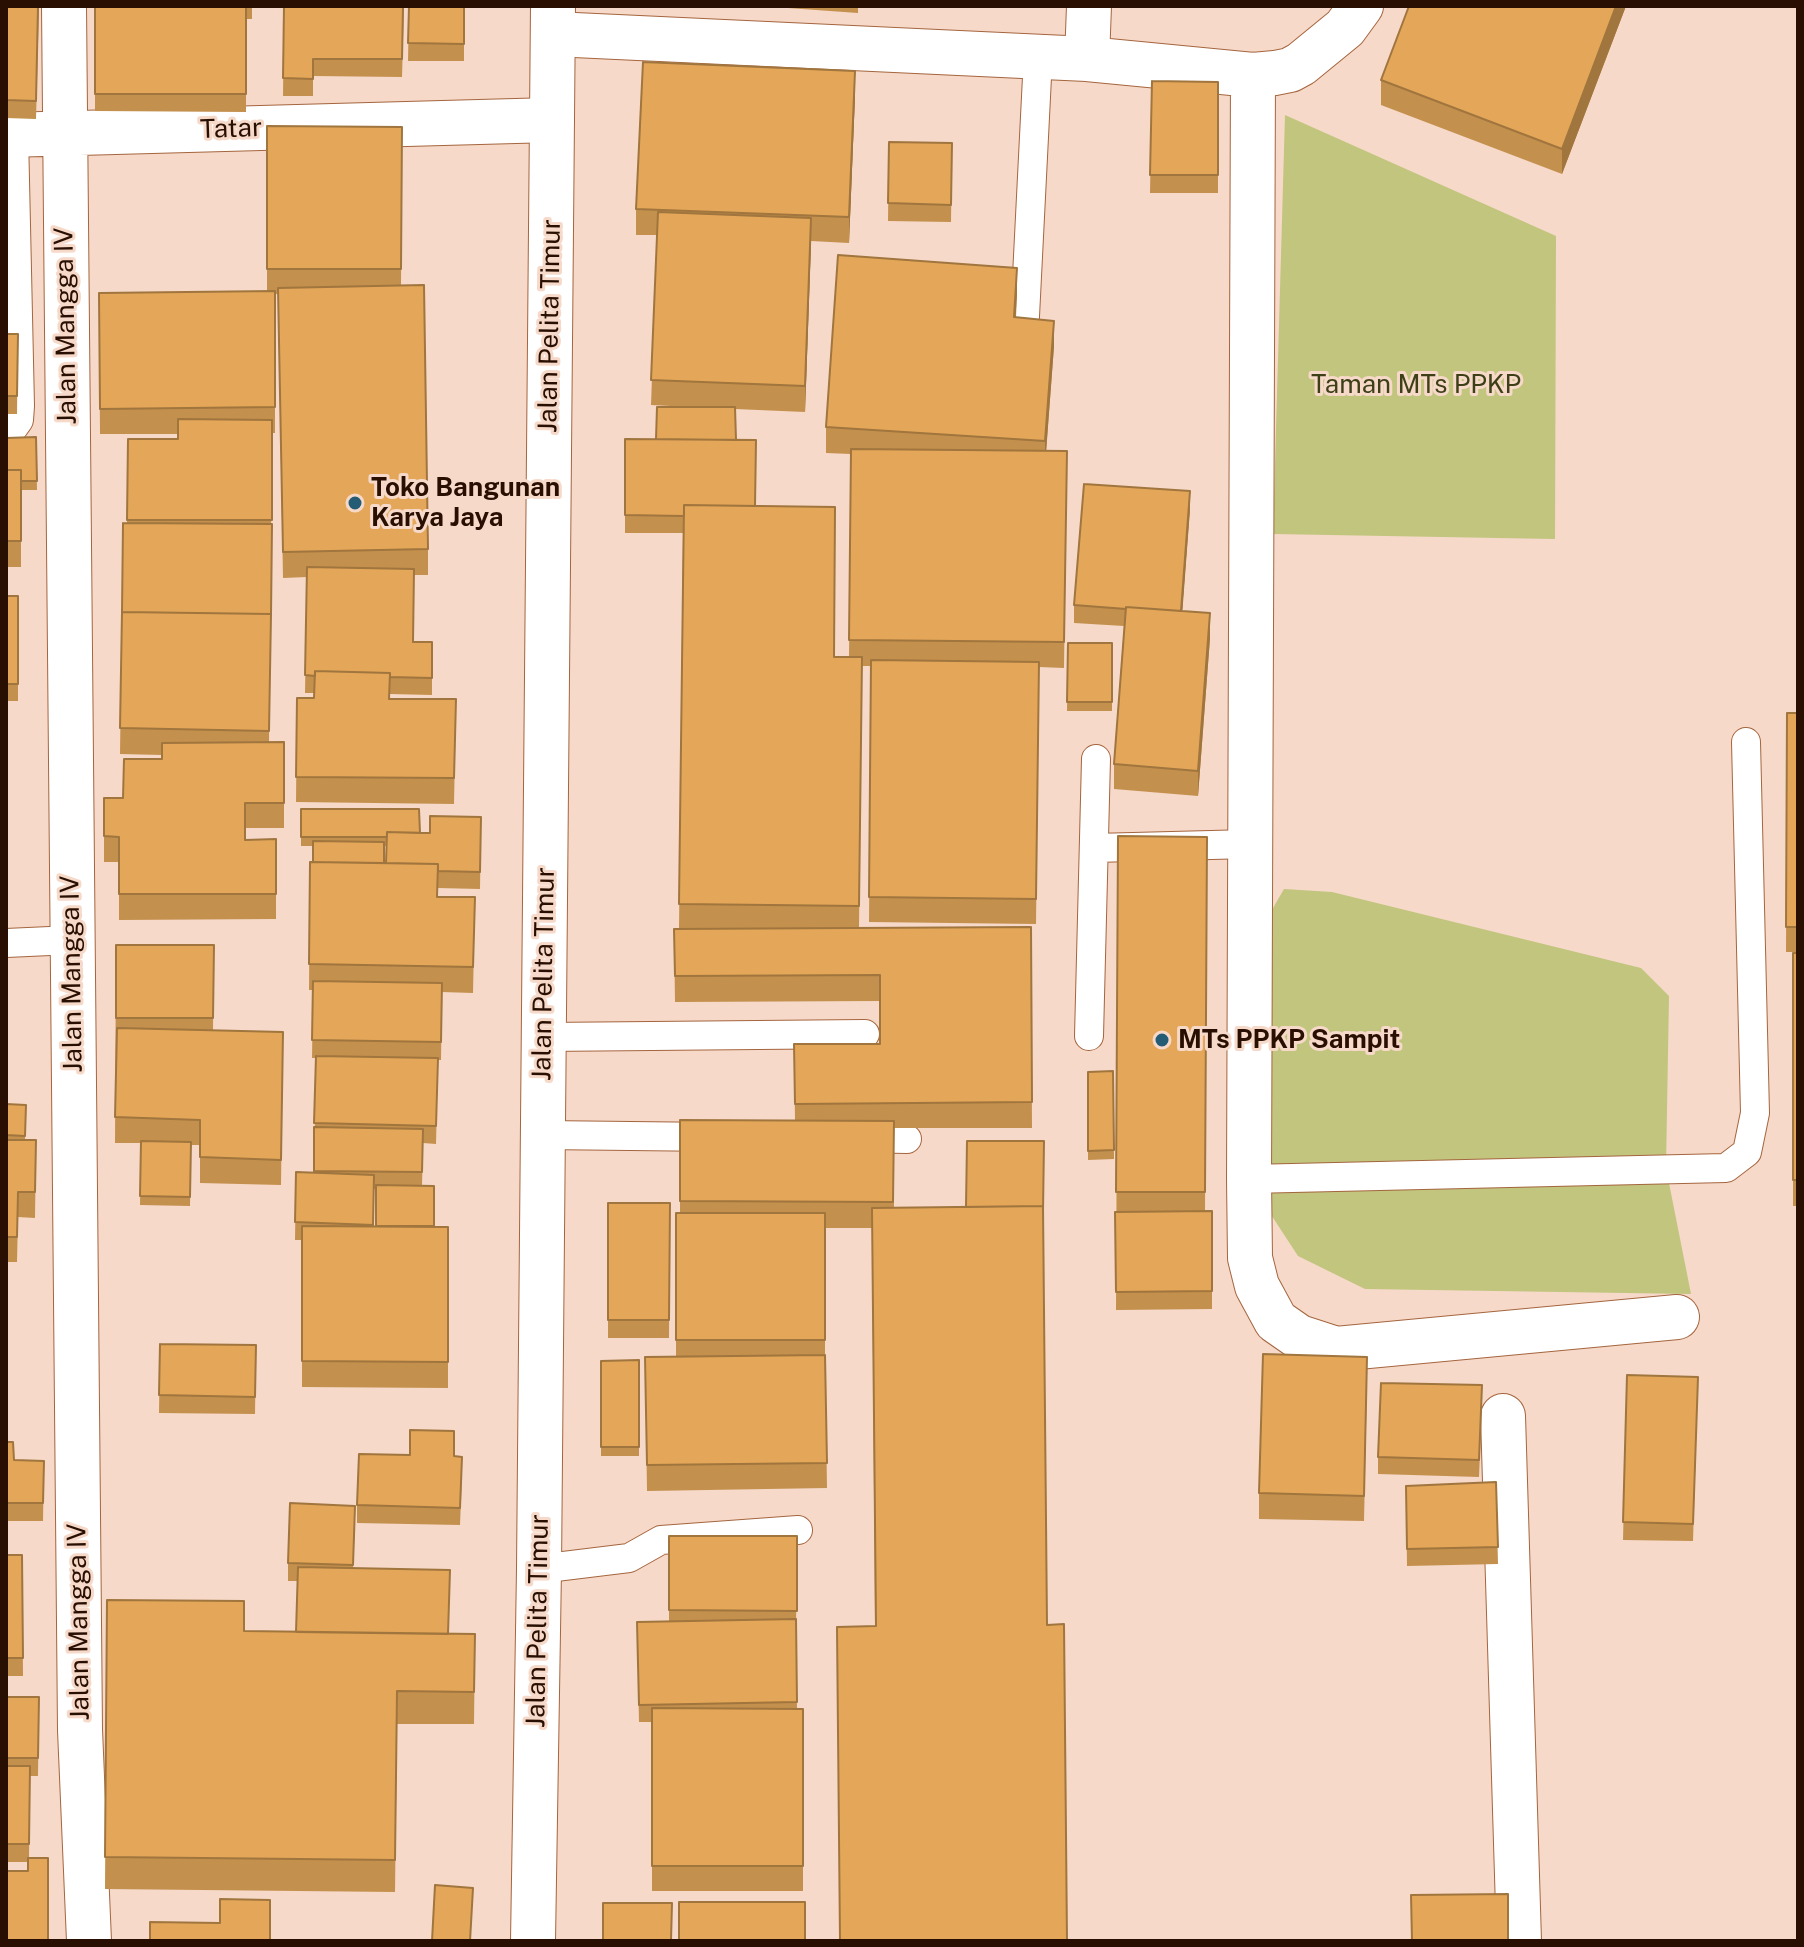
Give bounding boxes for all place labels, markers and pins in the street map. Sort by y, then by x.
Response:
place label: Toko Bangunan Karya Jaya [371,472,560,534]
marker: Toko Bangunan Karya Jaya [346,494,364,512]
place label: MTs PPKP Sampit [1178,1024,1400,1056]
marker: MTs PPKP Sampit [1153,1031,1171,1049]

